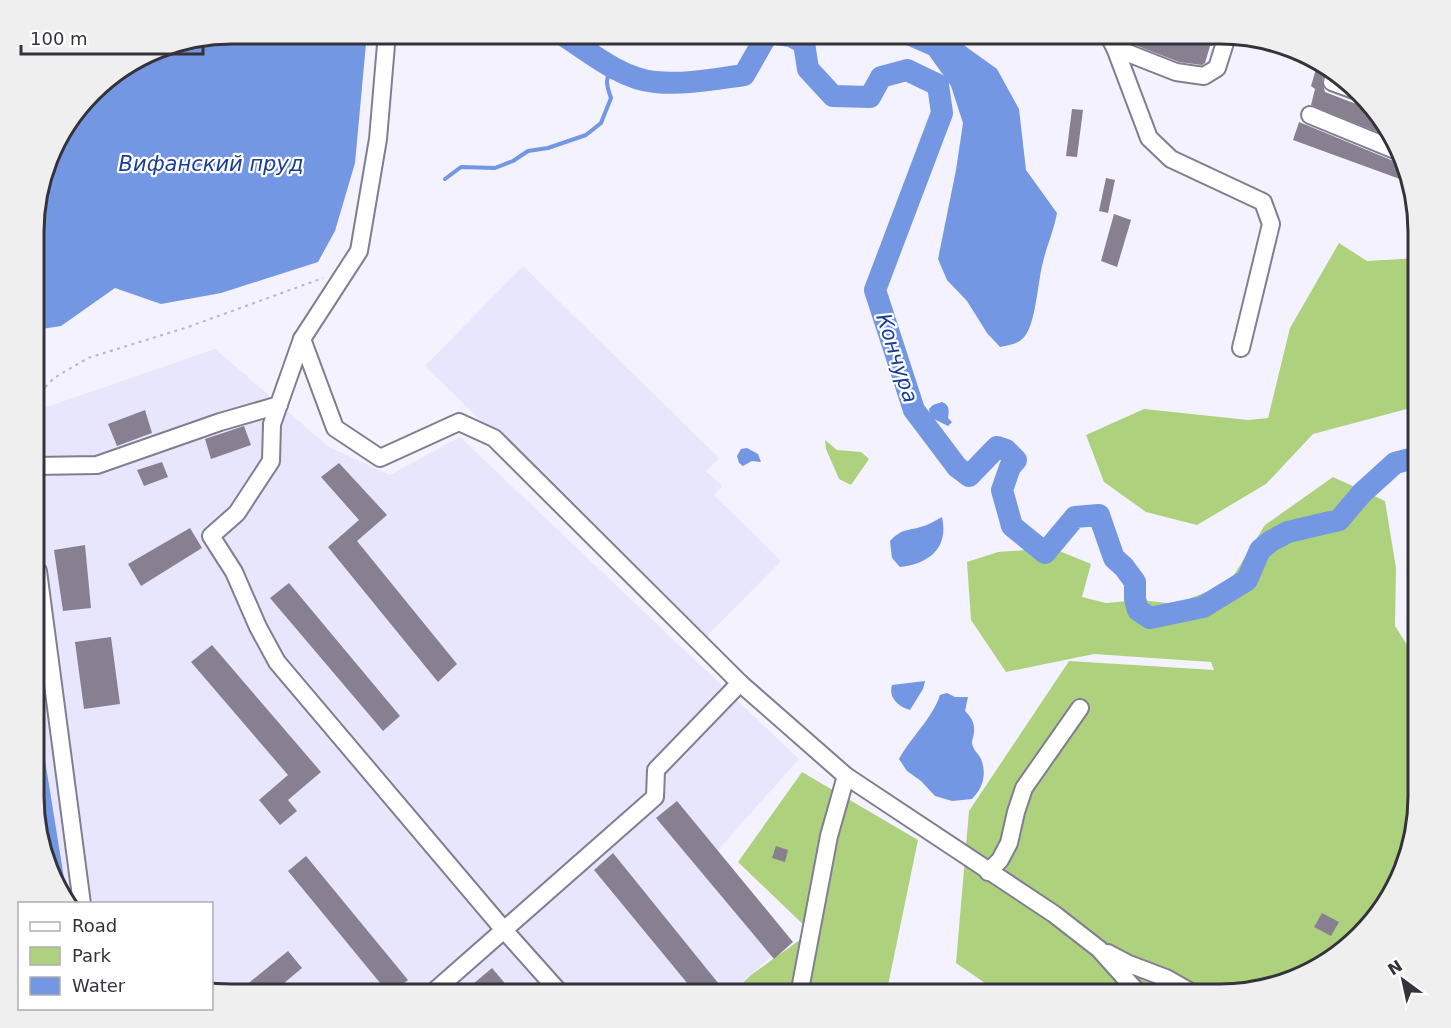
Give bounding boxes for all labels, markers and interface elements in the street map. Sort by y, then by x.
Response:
scale bar [21,18,202,56]
text: 100 m [30,28,88,49]
water label: Вифанский пруд [119,152,303,176]
water label: Кончура [871,310,923,406]
legend [18,902,213,1010]
text: Road [72,915,117,936]
text: Park [72,945,111,966]
north arrow [1373,950,1433,1010]
text: N [1384,956,1406,979]
text: Water [72,975,126,996]

